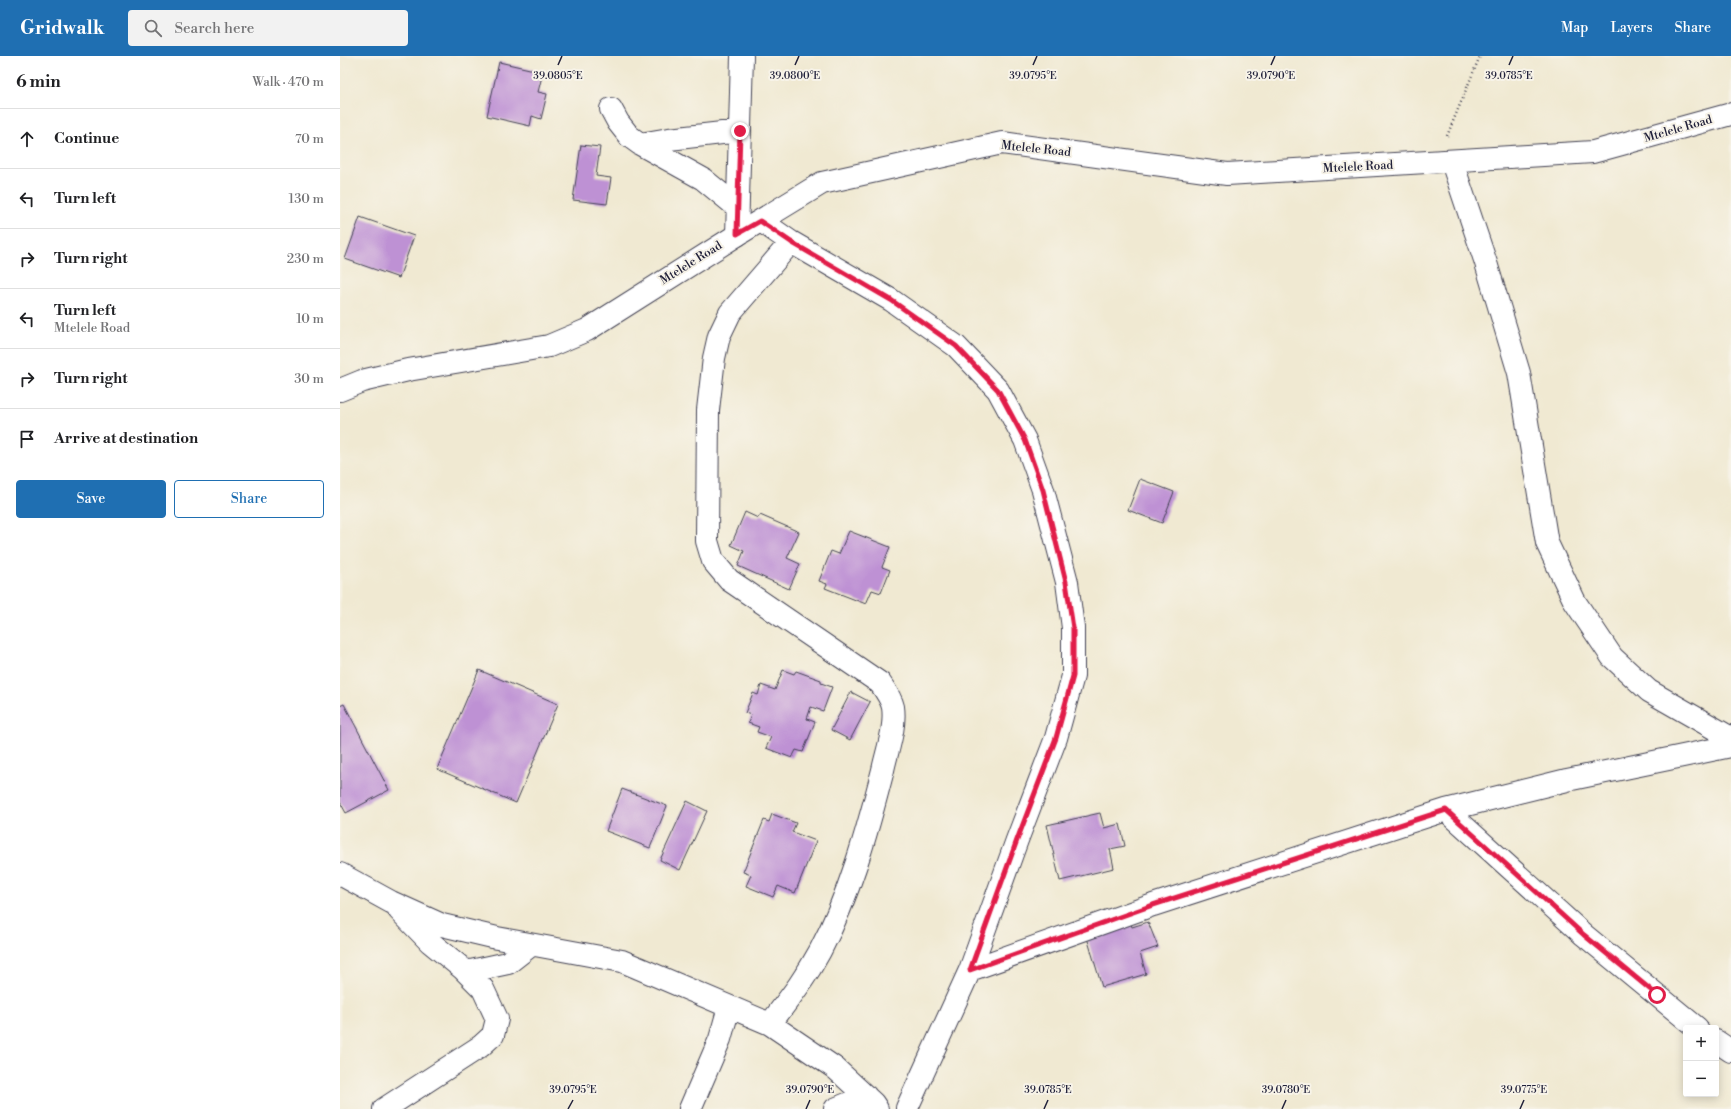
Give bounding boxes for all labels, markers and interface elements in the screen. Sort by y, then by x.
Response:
search box [128,10,408,46]
text: Gridwalk [20,16,104,40]
icon: search [142,17,164,39]
text: Search here [174,19,254,38]
text: Map [1561,19,1588,37]
text: Layers [1610,19,1653,37]
text: Share [1675,19,1711,37]
text: 39.0805°E [533,70,583,82]
text: 39.0800°E [770,70,820,82]
text: 39.0795°E [1009,70,1057,82]
text: 39.0790°E [1247,70,1295,82]
text: 39.0785°E [1485,70,1533,82]
text: 6 min [16,71,61,93]
text: Walk · 470 m [252,74,324,90]
street label: Mtelele Road [1642,112,1714,146]
route end [731,122,749,140]
icon: ahead [16,128,38,150]
text: Continue [54,129,119,148]
text: 70 m [295,131,324,147]
street label: Mtelele Road [1000,138,1072,160]
street label: Mtelele Road [1322,158,1394,176]
icon: left [16,188,38,210]
text: Turn left [54,189,116,208]
text: 130 m [289,191,324,207]
street label: Mtelele Road [657,238,725,288]
icon: right [16,248,38,270]
text: Turn right [54,249,128,268]
text: 230 m [287,251,324,267]
text: Turn left [54,301,116,320]
icon: left [16,308,38,330]
text: 10 m [296,311,324,327]
text: Mtelele Road [54,320,130,336]
icon: right [16,368,38,390]
text: Turn right [54,369,128,388]
text: 30 m [294,371,324,387]
icon: arrive [16,428,38,450]
text: Arrive at destination [54,429,198,448]
button: Save [16,480,166,518]
button: Share [174,480,324,518]
route start [1648,986,1666,1004]
map controls [1683,1025,1719,1097]
button: + [1683,1025,1719,1061]
button: − [1683,1061,1719,1097]
text: 39.0795°E [549,1084,597,1096]
text: 39.0790°E [786,1084,834,1096]
text: 39.0785°E [1024,1084,1072,1096]
text: 39.0780°E [1262,1084,1310,1096]
text: 39.0775°E [1501,1084,1547,1096]

